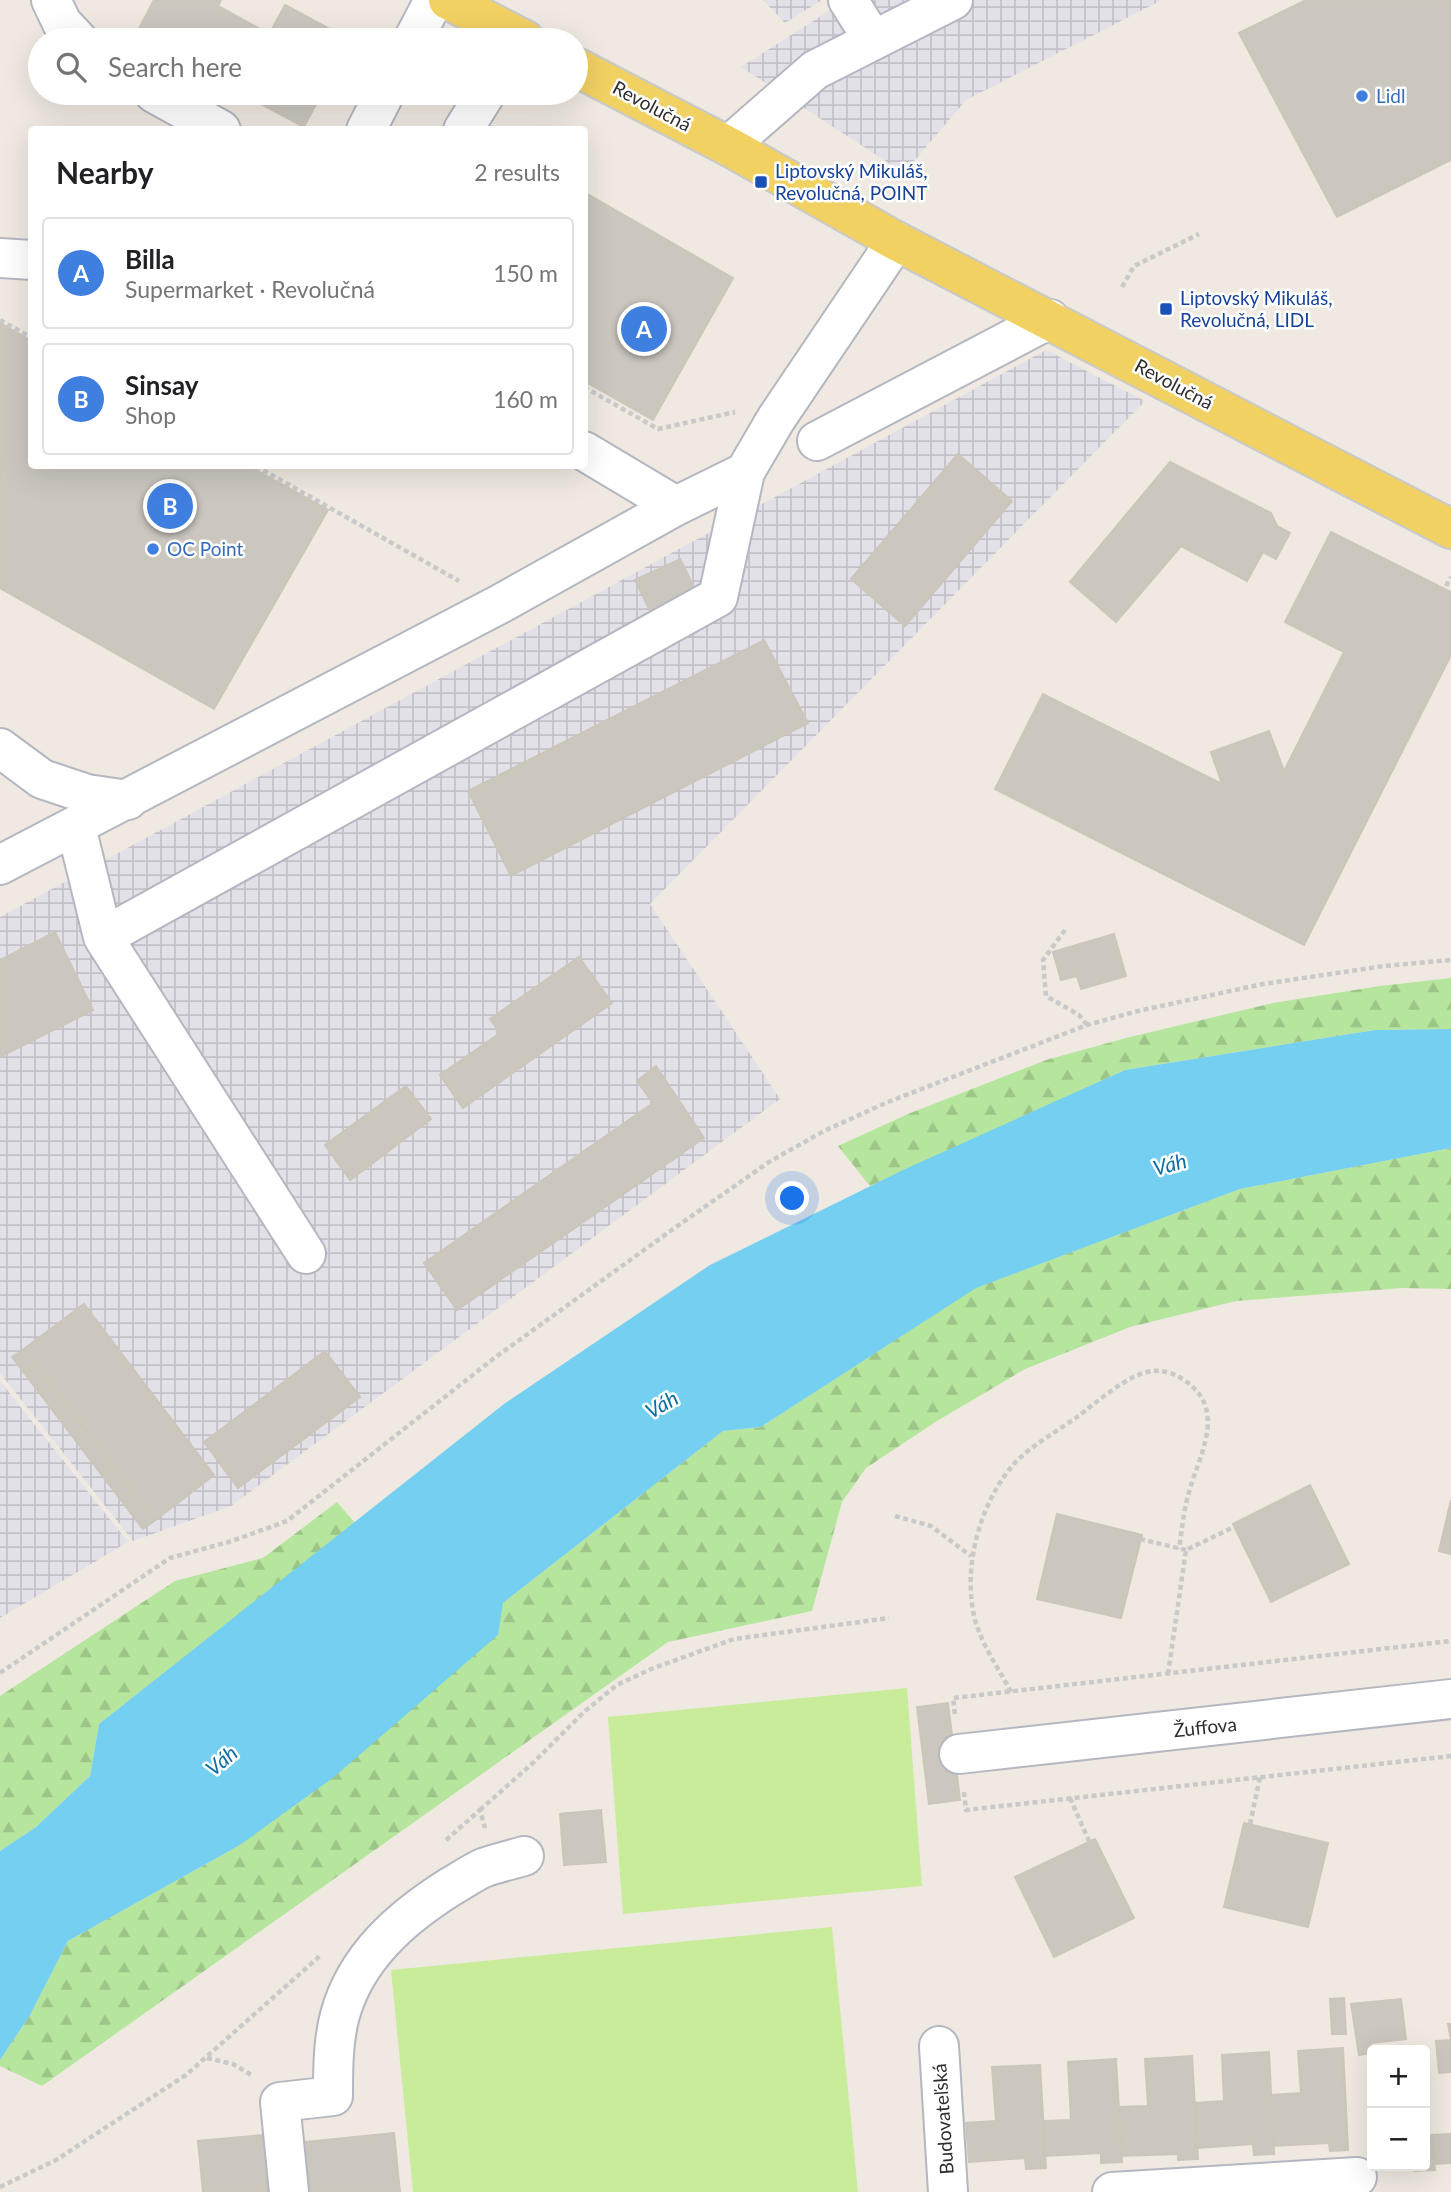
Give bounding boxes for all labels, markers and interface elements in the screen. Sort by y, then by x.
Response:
search box [28,28,588,105]
icon: search [52,48,90,86]
text: Search here [108,51,242,83]
street label: Revolučná [609,75,695,136]
place label: Lidl [1376,84,1405,107]
marker: Lidl [1354,88,1370,104]
text: Nearby [56,154,154,190]
text: 2 results [474,158,560,186]
place label: Liptovský Mikuláš, Revolučná, POINT [775,159,928,204]
marker: Liptovský Mikuláš, Revolučná, POINT [753,174,769,190]
text: Billa [125,243,175,275]
text: A [73,259,89,287]
text: 150 m [493,259,558,287]
text: Supermarket · Revolučná [125,275,375,303]
place label: Liptovský Mikuláš, Revolučná, LIDL [1180,286,1333,331]
marker: Liptovský Mikuláš, Revolučná, LIDL [1158,301,1174,317]
pin: A [621,303,667,355]
street label: Revolučná [1131,353,1217,414]
text: Sinsay [125,369,198,401]
text: B [73,385,89,413]
text: 160 m [493,385,558,413]
text: Shop [125,401,176,429]
pin: B [147,480,193,532]
place label: OC Point [167,537,243,560]
marker: OC Point [145,541,161,557]
water label: Váh [1150,1147,1189,1180]
your location [775,1181,809,1215]
water label: Váh [640,1384,682,1423]
street label: Žuffova [1172,1712,1238,1741]
water label: Váh [200,1739,242,1780]
map controls [1367,2045,1430,2171]
button: + [1367,2045,1430,2108]
street label: Budovateľská [927,2063,958,2175]
button: − [1367,2108,1430,2171]

